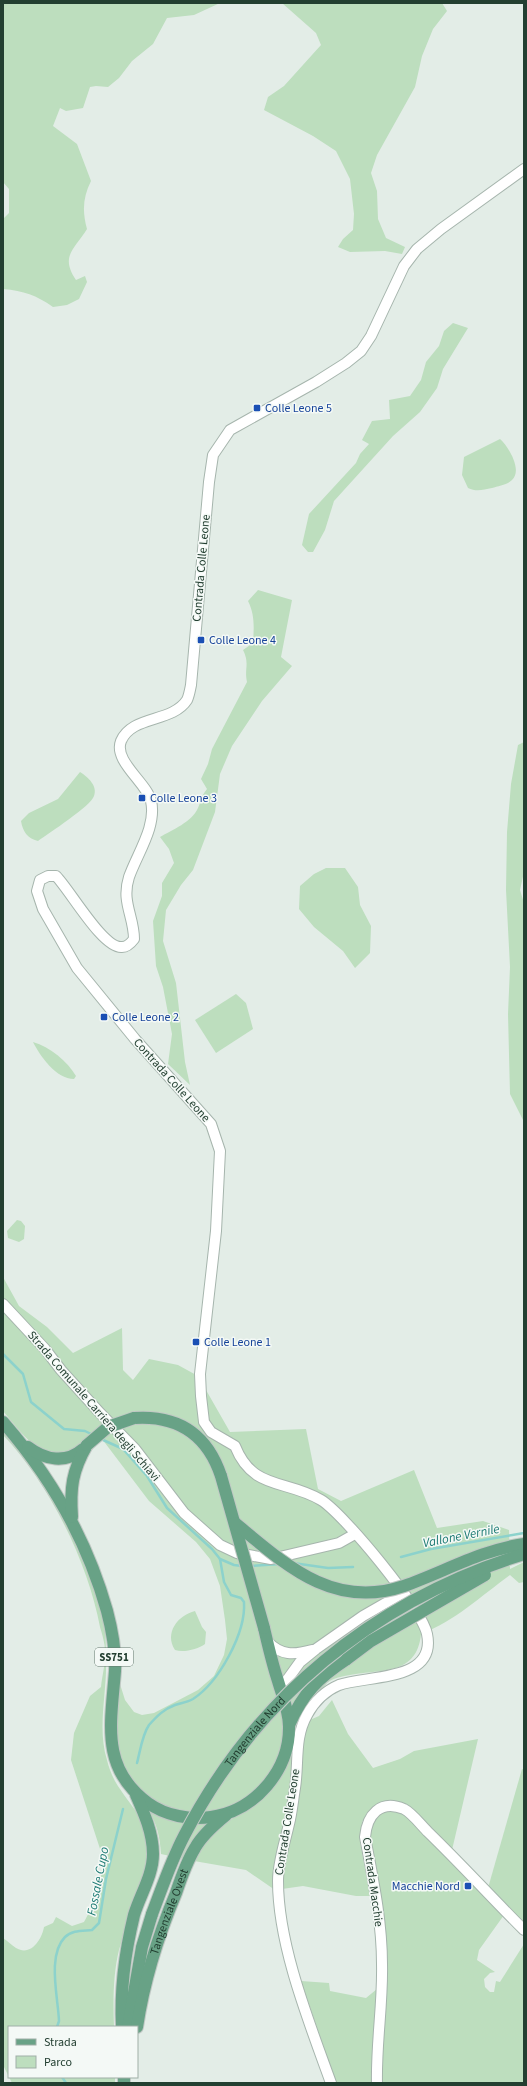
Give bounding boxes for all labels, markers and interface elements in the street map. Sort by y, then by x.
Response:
place label: Colle Leone 5 [265,400,332,417]
marker: Colle Leone 5 [252,403,262,413]
street label: Contrada Colle Leone [188,514,215,622]
place label: Colle Leone 4 [209,632,276,649]
marker: Colle Leone 4 [196,635,206,645]
place label: Colle Leone 3 [150,790,217,807]
marker: Colle Leone 3 [137,793,147,803]
place label: Colle Leone 2 [112,1009,179,1026]
marker: Colle Leone 2 [99,1012,109,1022]
street label: Contrada Colle Leone [129,1035,214,1126]
street label: Strada Comunale Carriera degli Schiavi [23,1327,164,1485]
place label: Colle Leone 1 [204,1334,271,1351]
marker: Colle Leone 1 [191,1337,201,1347]
water label: Vallone Vernile [421,1520,501,1552]
road number: SS751 [95,1648,133,1666]
street label: Tangenziale Nord [221,1693,290,1770]
street label: Contrada Colle Leone [271,1768,304,1877]
street label: Contrada Macchie [358,1836,387,1928]
water label: Fossale Cupo [83,1845,114,1917]
street label: Tangenziale Ovest [146,1866,193,1957]
place label: Macchie Nord [392,1878,460,1895]
marker: Macchie Nord [463,1881,473,1891]
legend [8,2026,138,2078]
text: Strada [44,2034,77,2051]
text: Parco [44,2054,72,2071]

